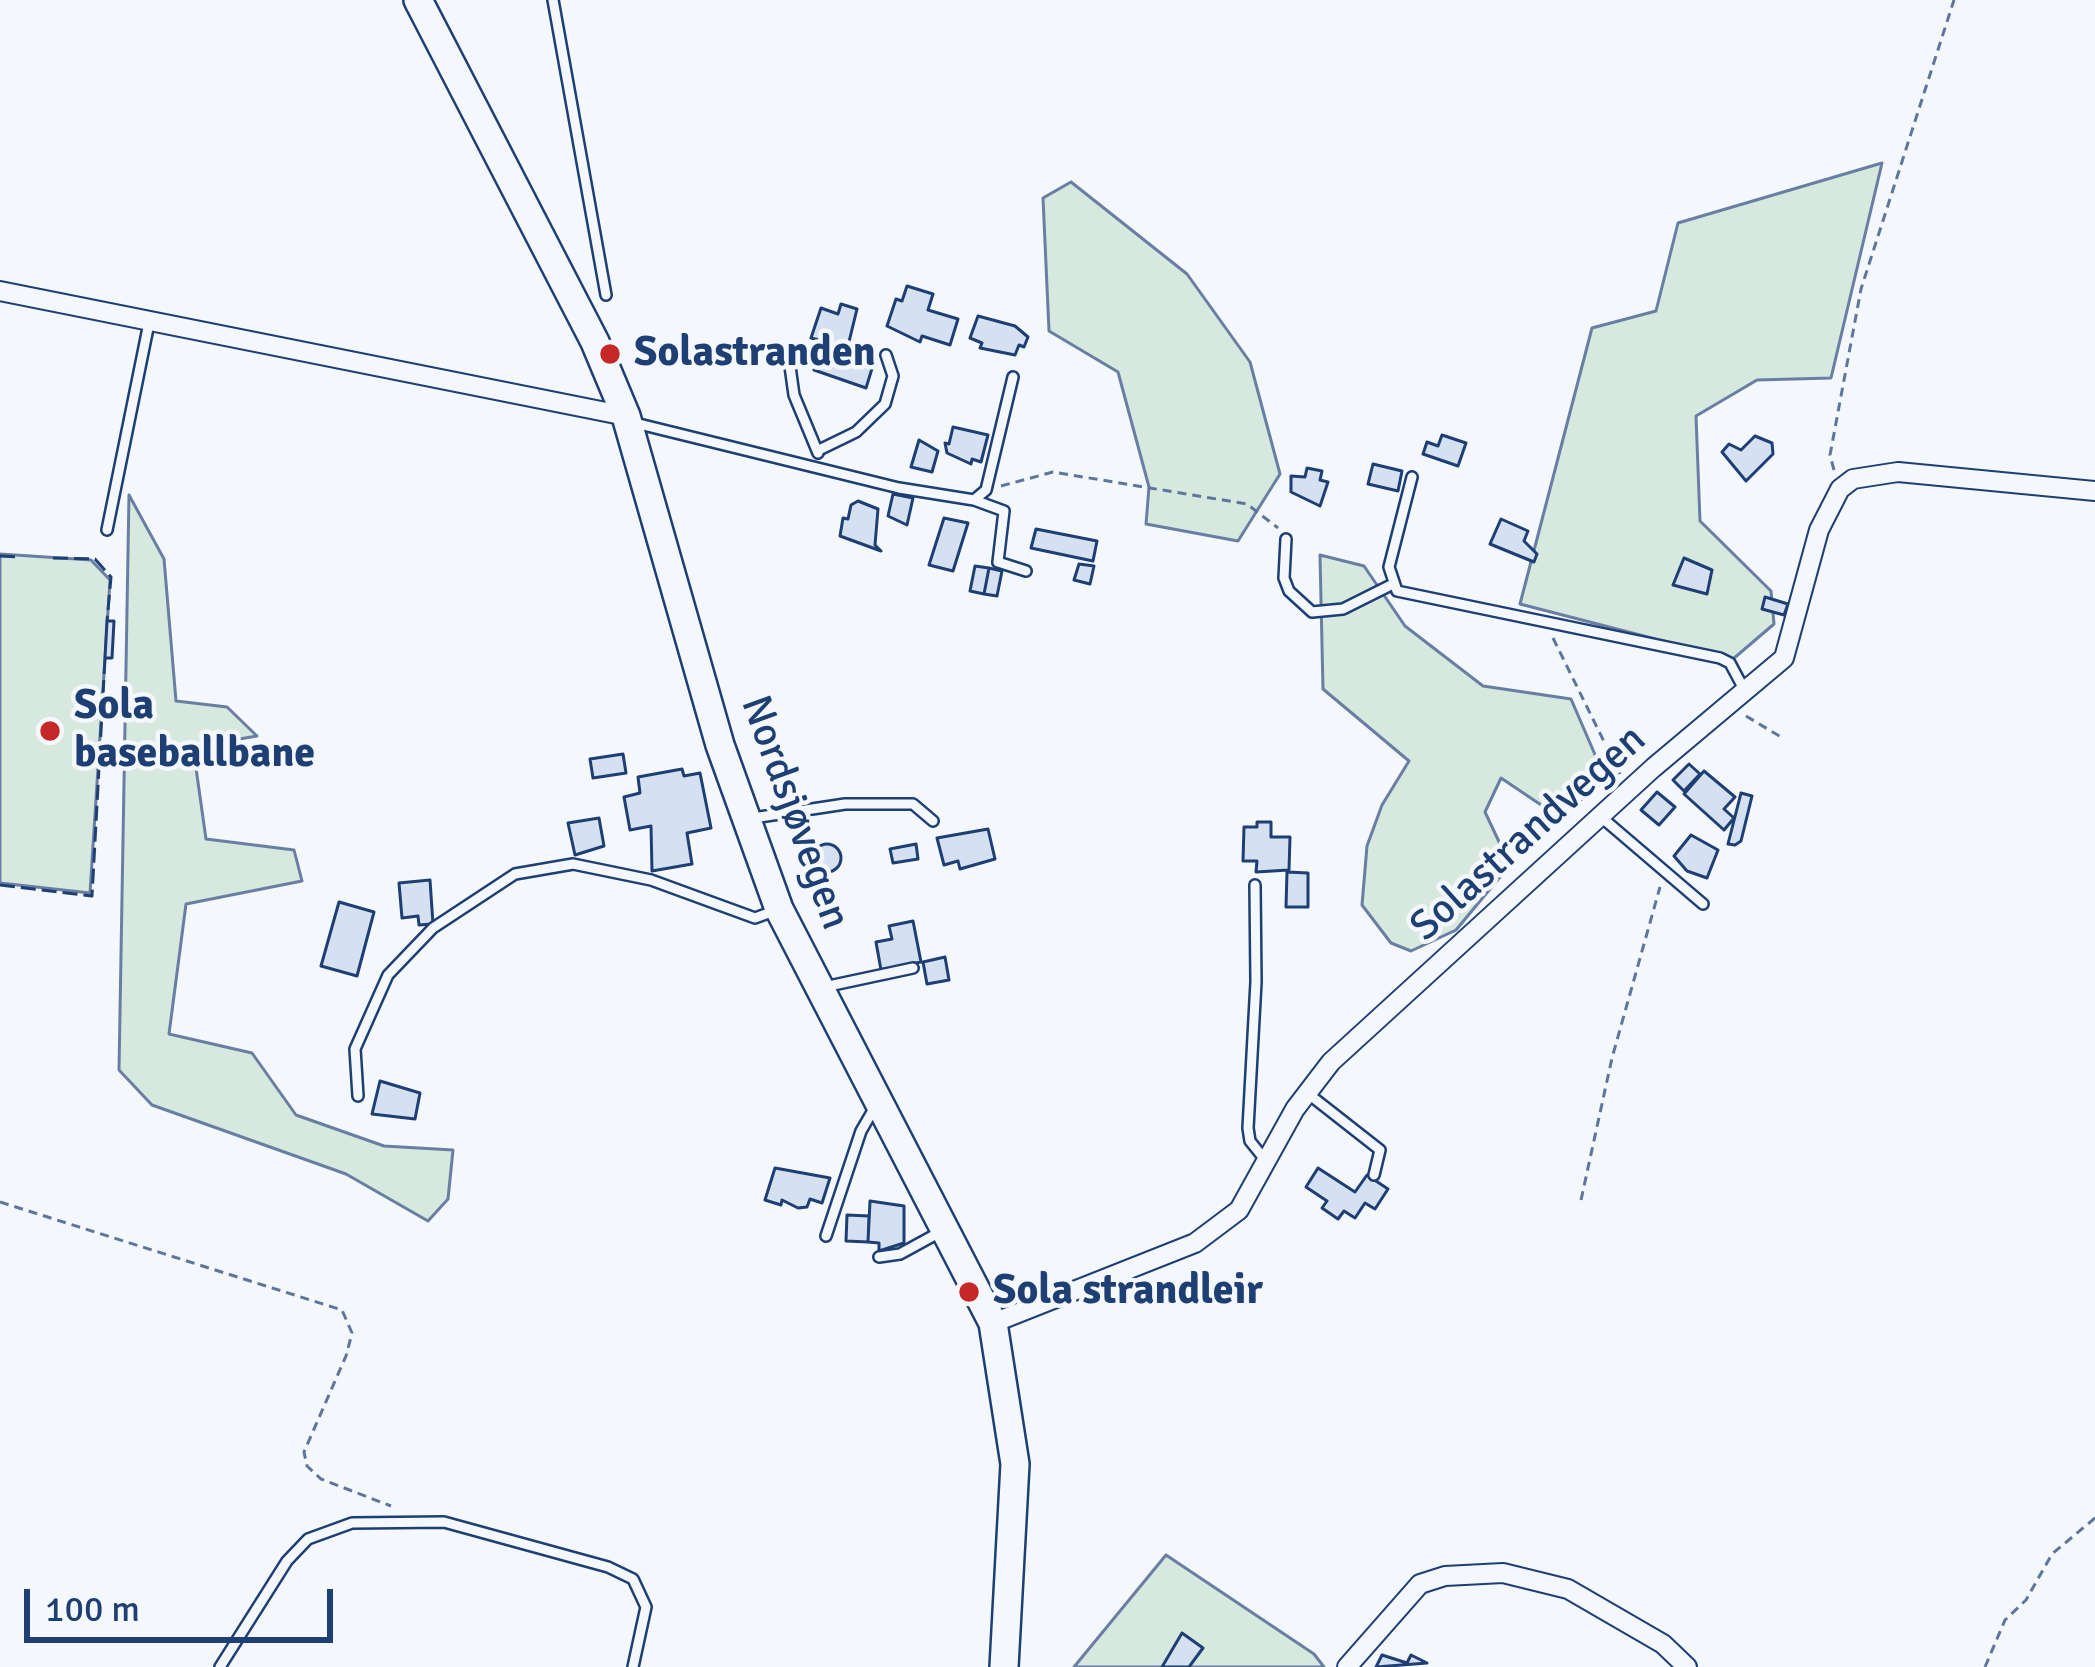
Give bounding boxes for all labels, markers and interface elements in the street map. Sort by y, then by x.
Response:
place label: Solastranden [634,329,876,379]
marker: Solastranden [597,341,623,367]
place label: Sola baseballbane [74,682,315,780]
street label: Nordsjøvegen [728,689,860,937]
street label: Solastrandvegen [1401,715,1657,953]
marker: Sola baseballbane [37,718,63,744]
place label: Sola strandleir [993,1267,1263,1317]
marker: Sola strandleir [956,1279,982,1305]
scale bar [30,1565,339,1639]
text: 100 m [45,1587,140,1632]

